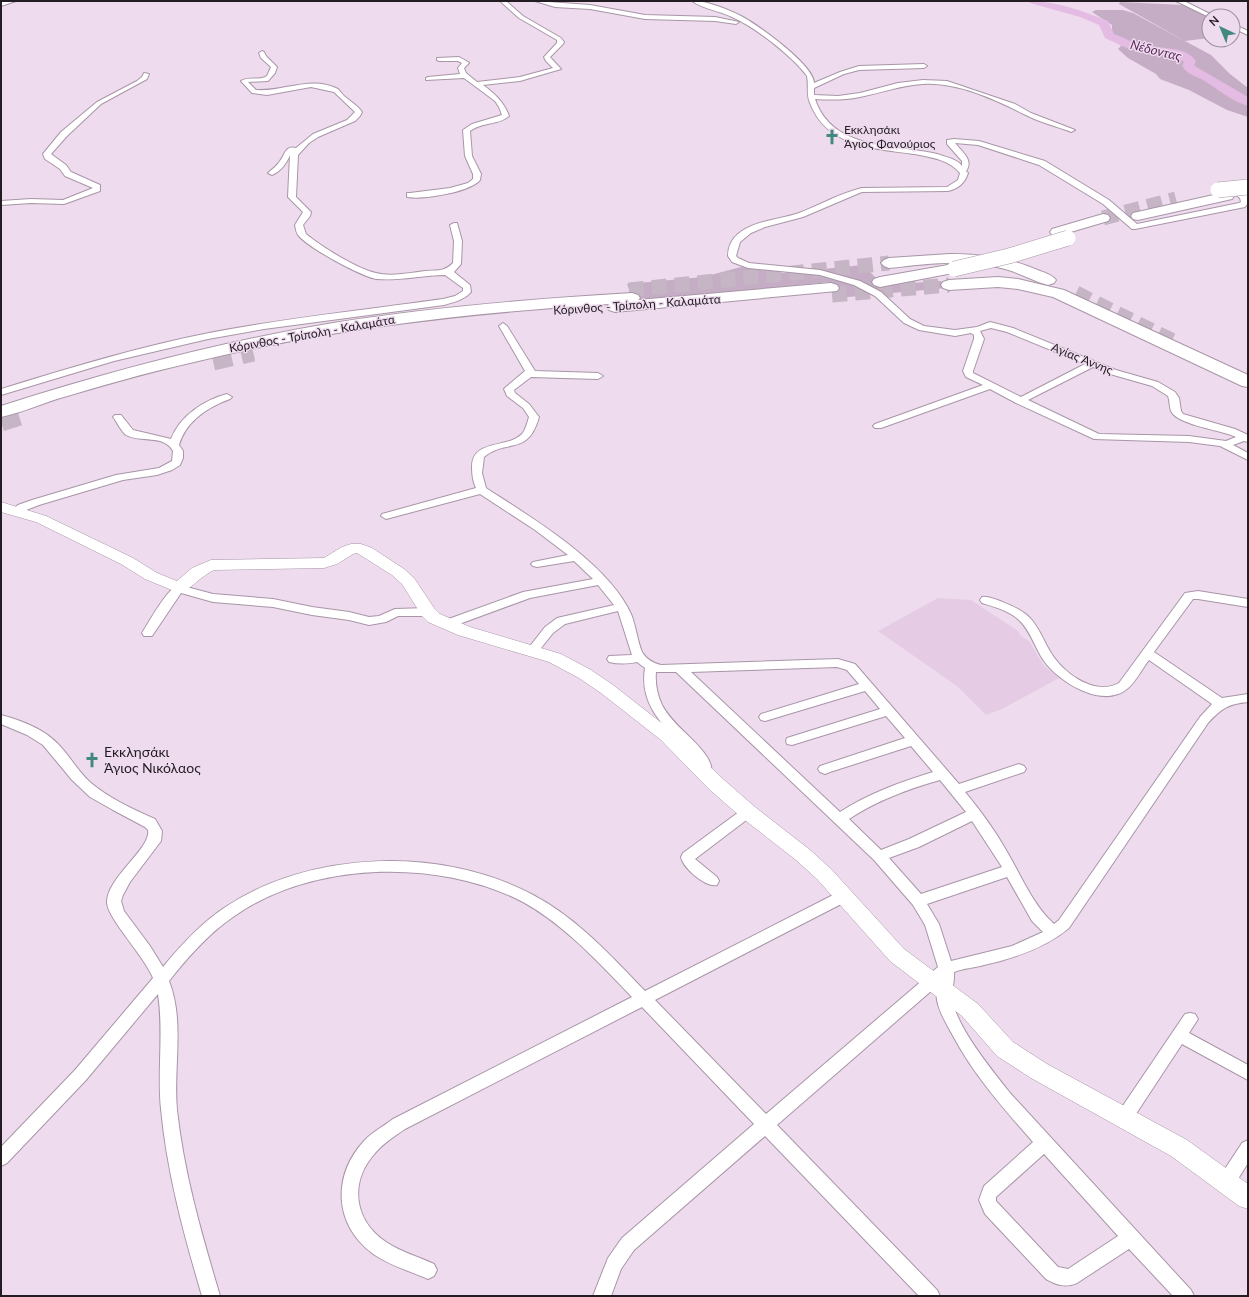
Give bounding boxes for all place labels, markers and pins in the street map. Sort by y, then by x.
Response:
place label: Εκκλησάκι Άγιος Φανούριος [844,122,936,151]
church icon: Εκκλησάκι Άγιος Φανούριος [823,128,841,146]
place label: Εκκλησάκι Άγιος Νικόλαος [104,743,201,776]
church icon: Εκκλησάκι Άγιος Νικόλαος [83,751,101,769]

